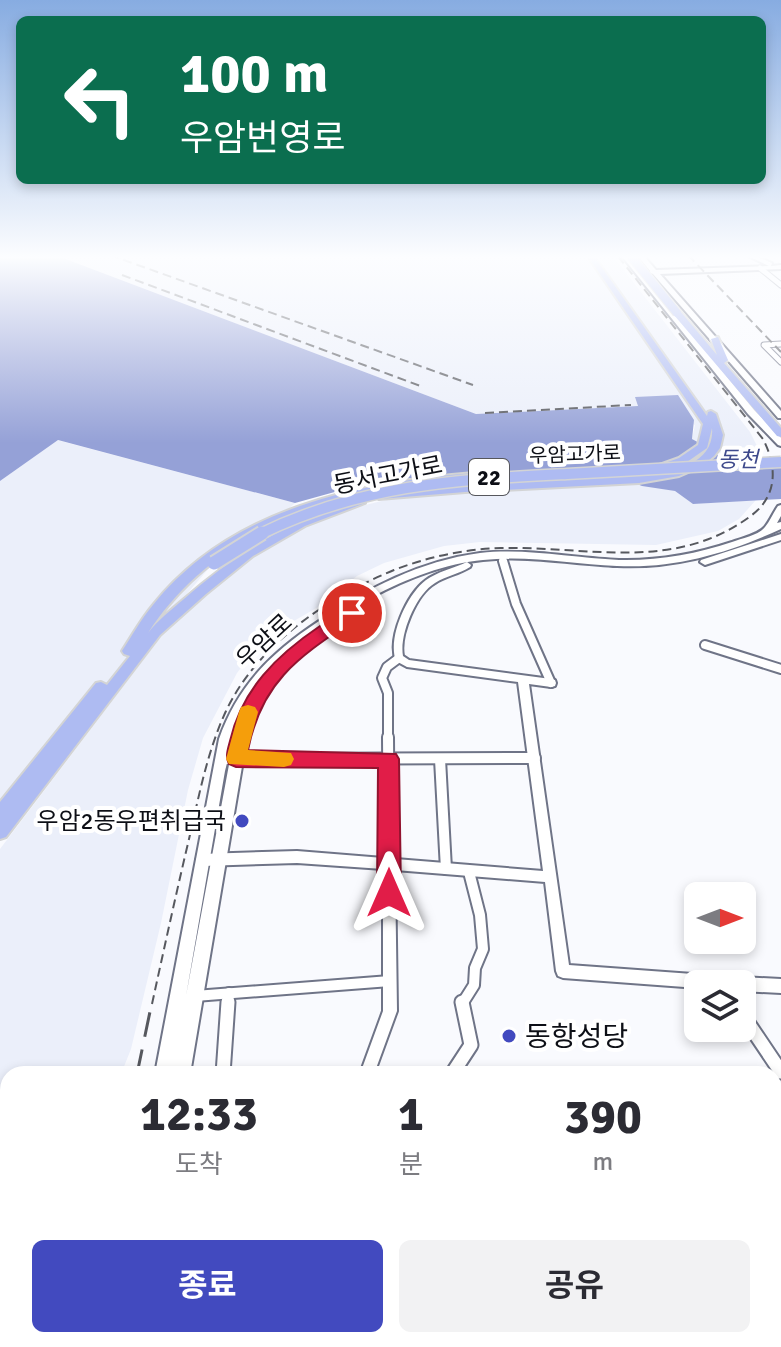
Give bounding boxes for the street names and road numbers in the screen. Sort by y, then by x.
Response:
street label: 우암고가로 [529,440,621,469]
street label: 동서고가로 [331,450,445,500]
road number: 22 [469,459,509,495]
street label: 우암로 [230,607,298,675]

